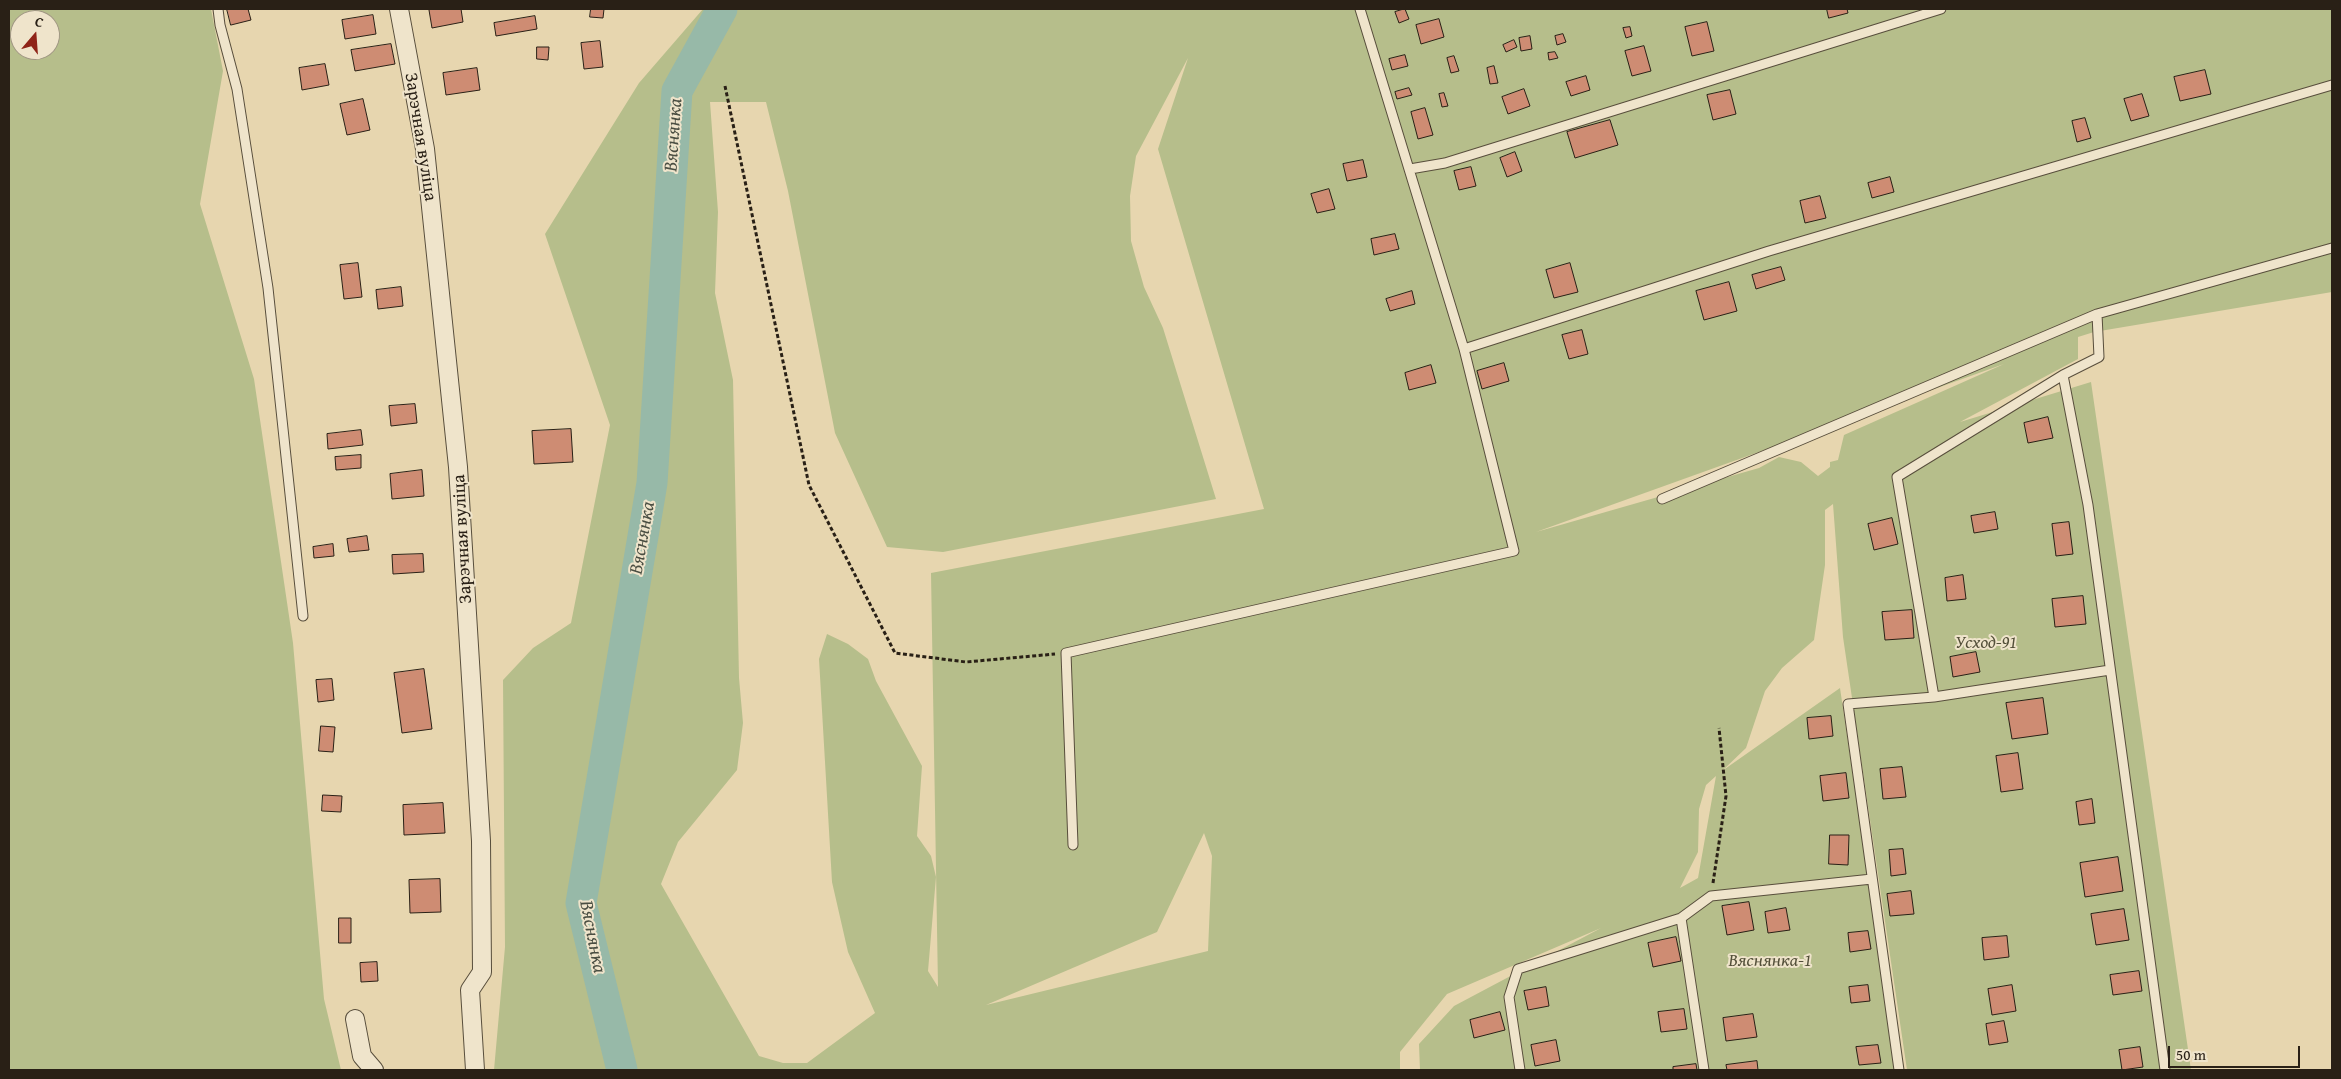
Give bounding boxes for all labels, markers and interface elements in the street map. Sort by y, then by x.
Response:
north arrow [10,10,60,60]
text: С [32,11,46,32]
street label: Зарэчная вуліца [399,71,441,203]
water label: Вяснянка [660,98,688,172]
street label: Зарэчная вуліца [449,474,477,604]
water label: Вяснянка [625,500,661,576]
park label: Усход-91 [1955,632,2017,654]
water label: Вяснянка [574,899,610,975]
park label: Вяснянка-1 [1729,950,1811,972]
scale bar [2171,1036,2304,1068]
text: 50 m [2176,1044,2206,1065]

